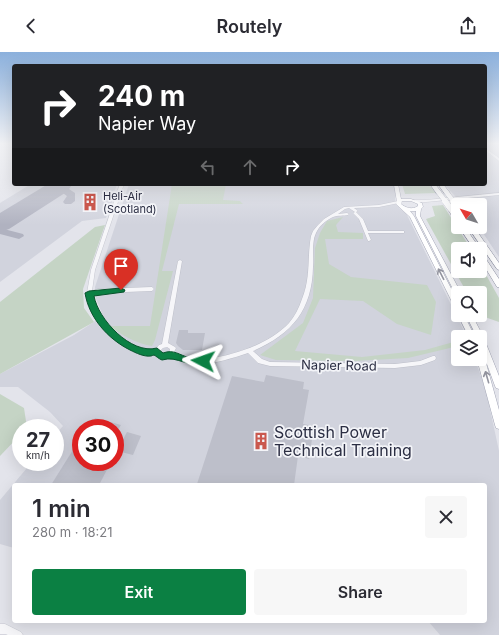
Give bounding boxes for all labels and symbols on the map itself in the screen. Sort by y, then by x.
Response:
place label: Heli-Air (Scotland) [103,189,157,216]
building icon: Heli-Air (Scotland) [80,192,100,212]
north arrow [451,198,487,234]
pin [104,249,138,290]
one-way arrow [436,268,444,280]
position arrow [182,340,224,382]
street label: Napier Road [301,356,377,374]
one-way arrow [483,371,490,384]
speed limit sign: 30 [72,419,124,471]
place label: Scottish Power Technical Training [274,422,412,460]
building icon: Scottish Power Technical Training [251,431,271,451]

